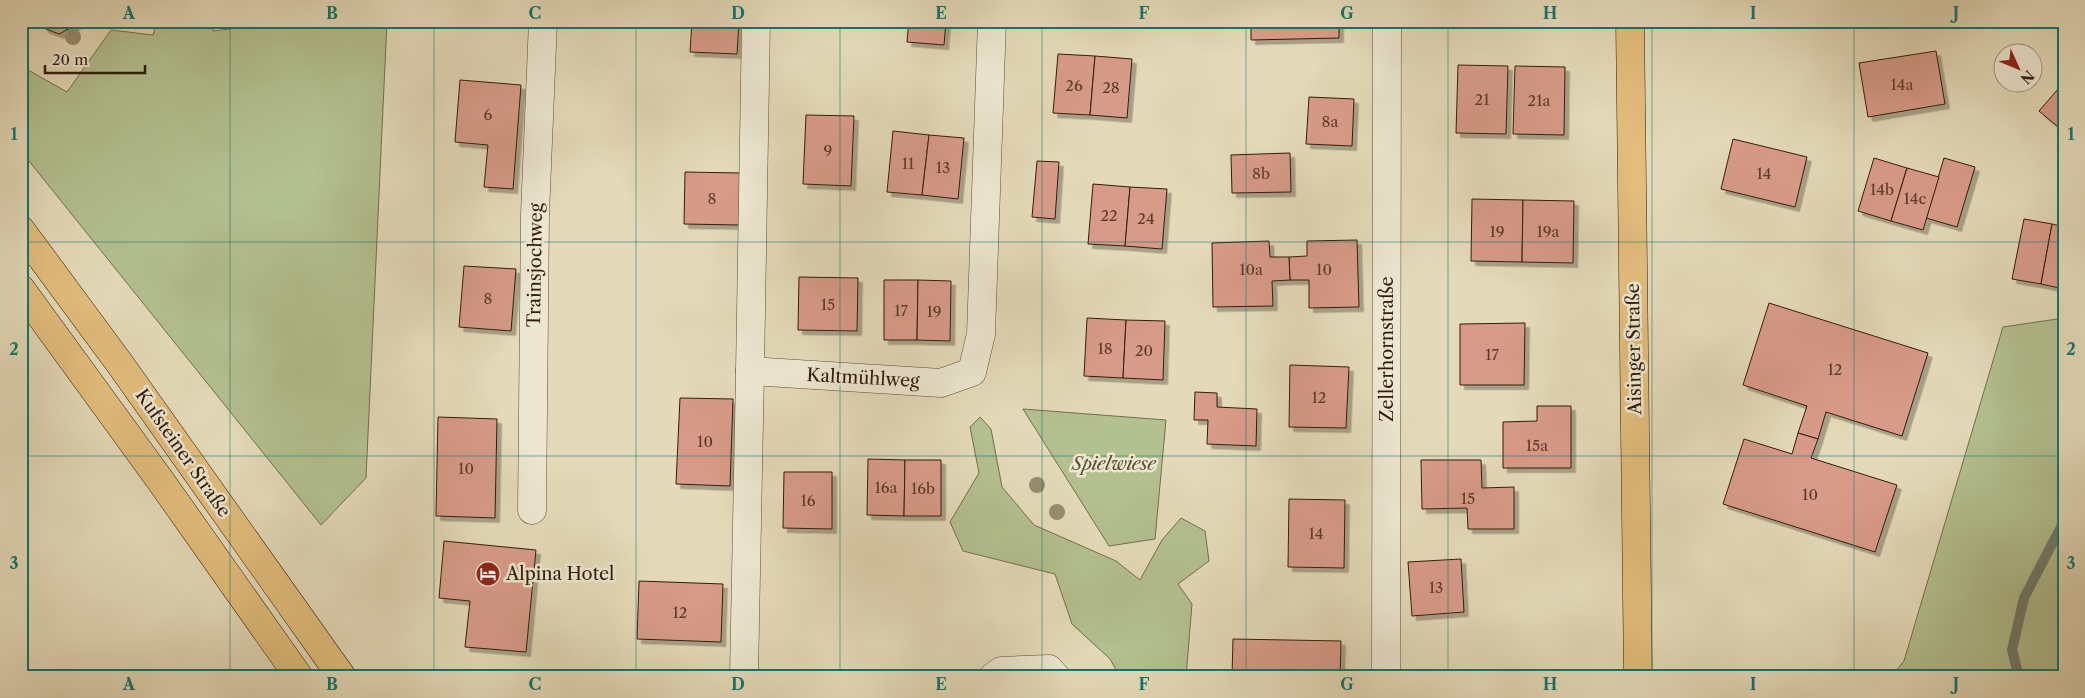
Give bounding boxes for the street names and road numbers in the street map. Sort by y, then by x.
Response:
street label: Trainsjochweg [523,202,547,327]
street label: Zellerhornstraße [1376,276,1398,422]
street label: Aisinger Straße [1622,283,1646,416]
street label: Kaltmühlweg [806,364,921,392]
street label: Kufsteiner Straße [131,385,235,521]

